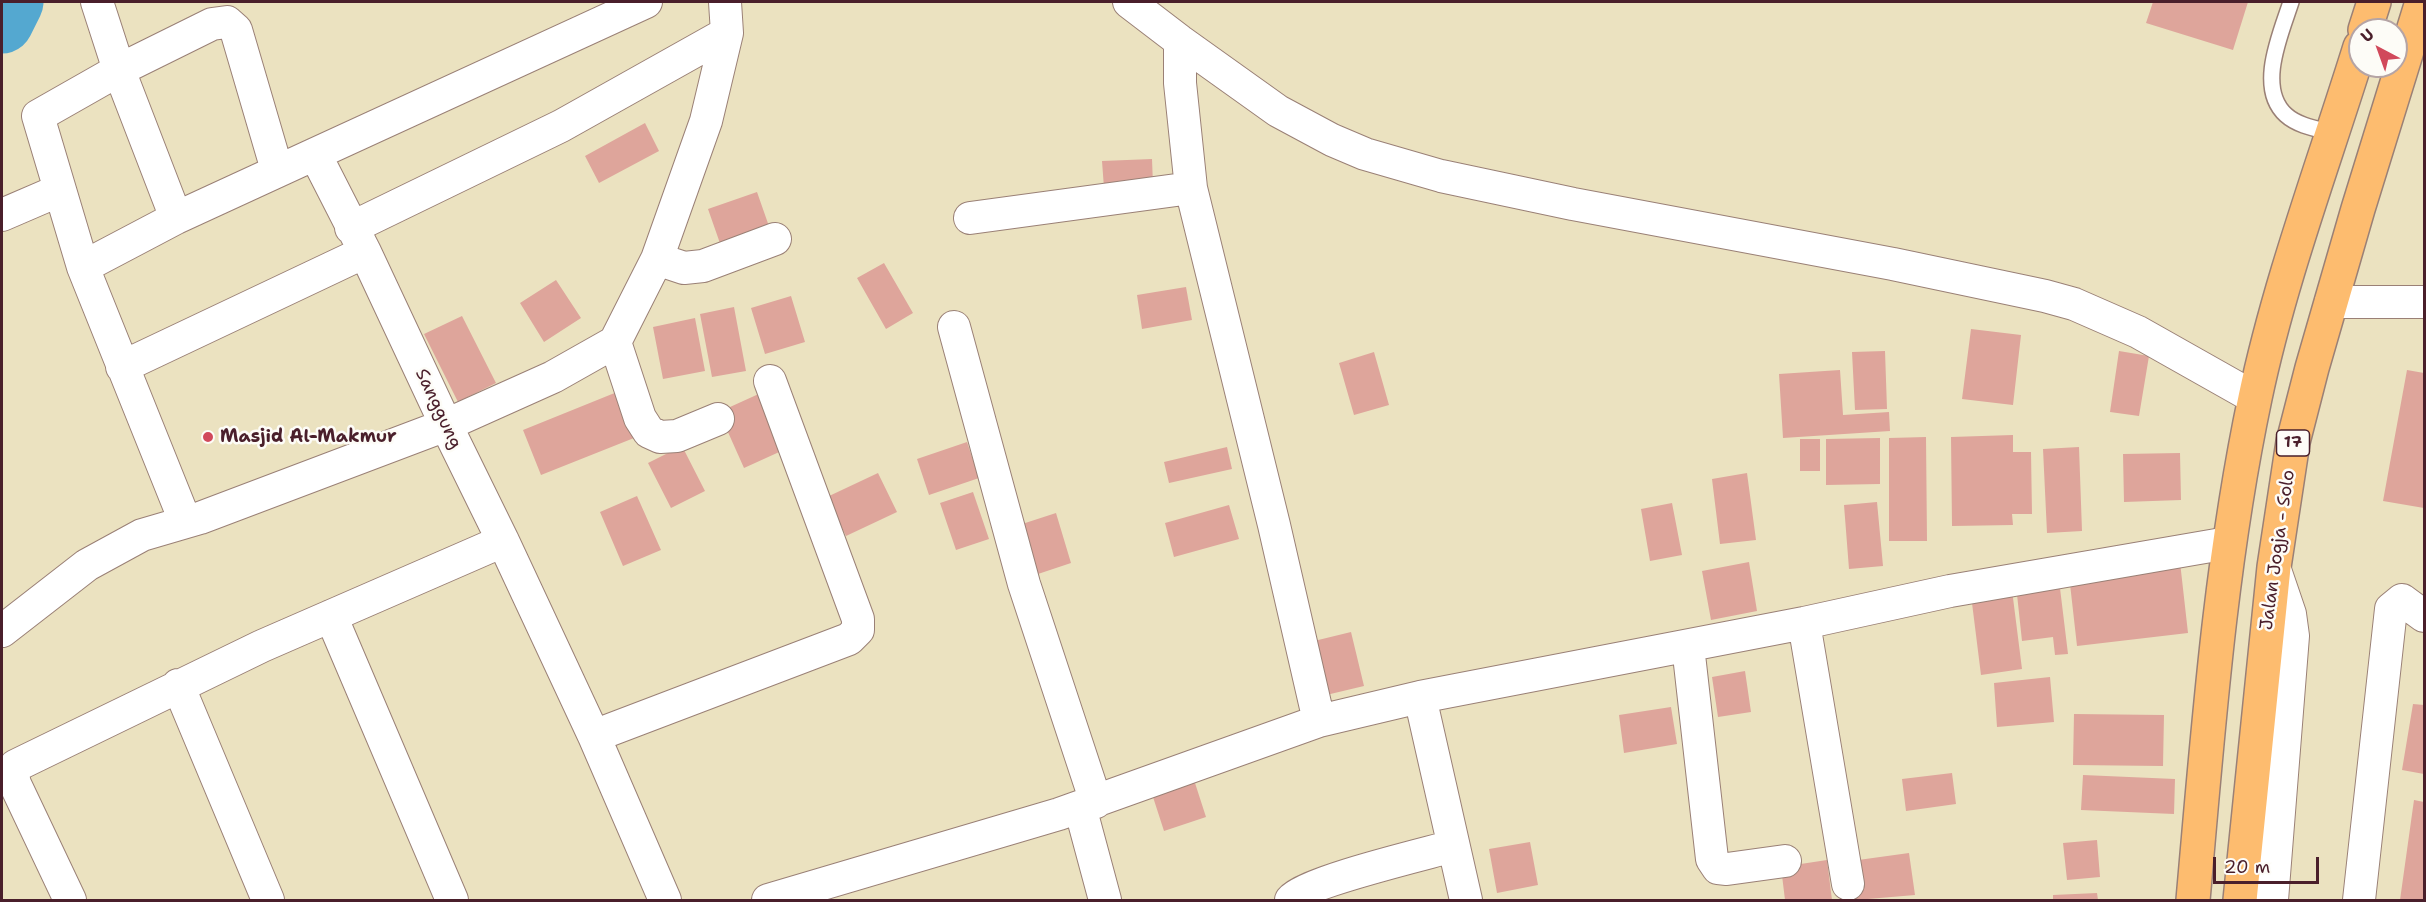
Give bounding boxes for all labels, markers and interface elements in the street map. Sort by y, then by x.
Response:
north arrow [2348,18,2408,78]
text: U [2356,24,2378,47]
street label: Sanggung [410,366,466,452]
place label: Masjid Al-Makmur [220,426,397,448]
marker: Masjid Al-Makmur [201,430,215,444]
road number: 17 [2276,430,2310,456]
street label: Jalan Jogja - Solo [2256,468,2300,632]
scale bar [2216,845,2322,883]
text: 20 m [2224,855,2270,879]

